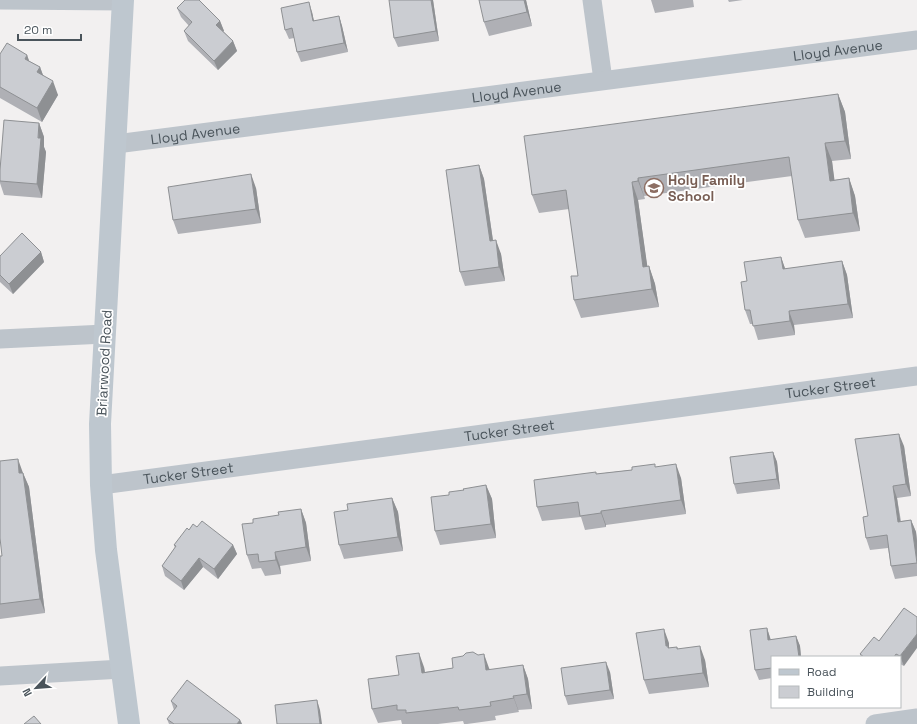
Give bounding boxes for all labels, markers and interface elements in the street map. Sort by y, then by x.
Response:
scale bar [18,16,81,42]
text: 20 m [24,22,52,38]
street label: Lloyd Avenue [792,36,884,65]
street label: Lloyd Avenue [471,77,563,107]
street label: Lloyd Avenue [149,119,241,148]
place label: Holy Family School [668,171,745,205]
school or university icon: Holy Family School [643,177,665,199]
street label: Briarwood Road [92,309,116,417]
street label: Tucker Street [784,373,877,403]
street label: Tucker Street [463,415,556,445]
street label: Tucker Street [142,458,235,488]
legend [771,656,901,708]
text: Road [807,664,836,680]
north arrow [16,668,56,708]
text: Building [807,684,854,700]
text: N [19,686,35,699]

